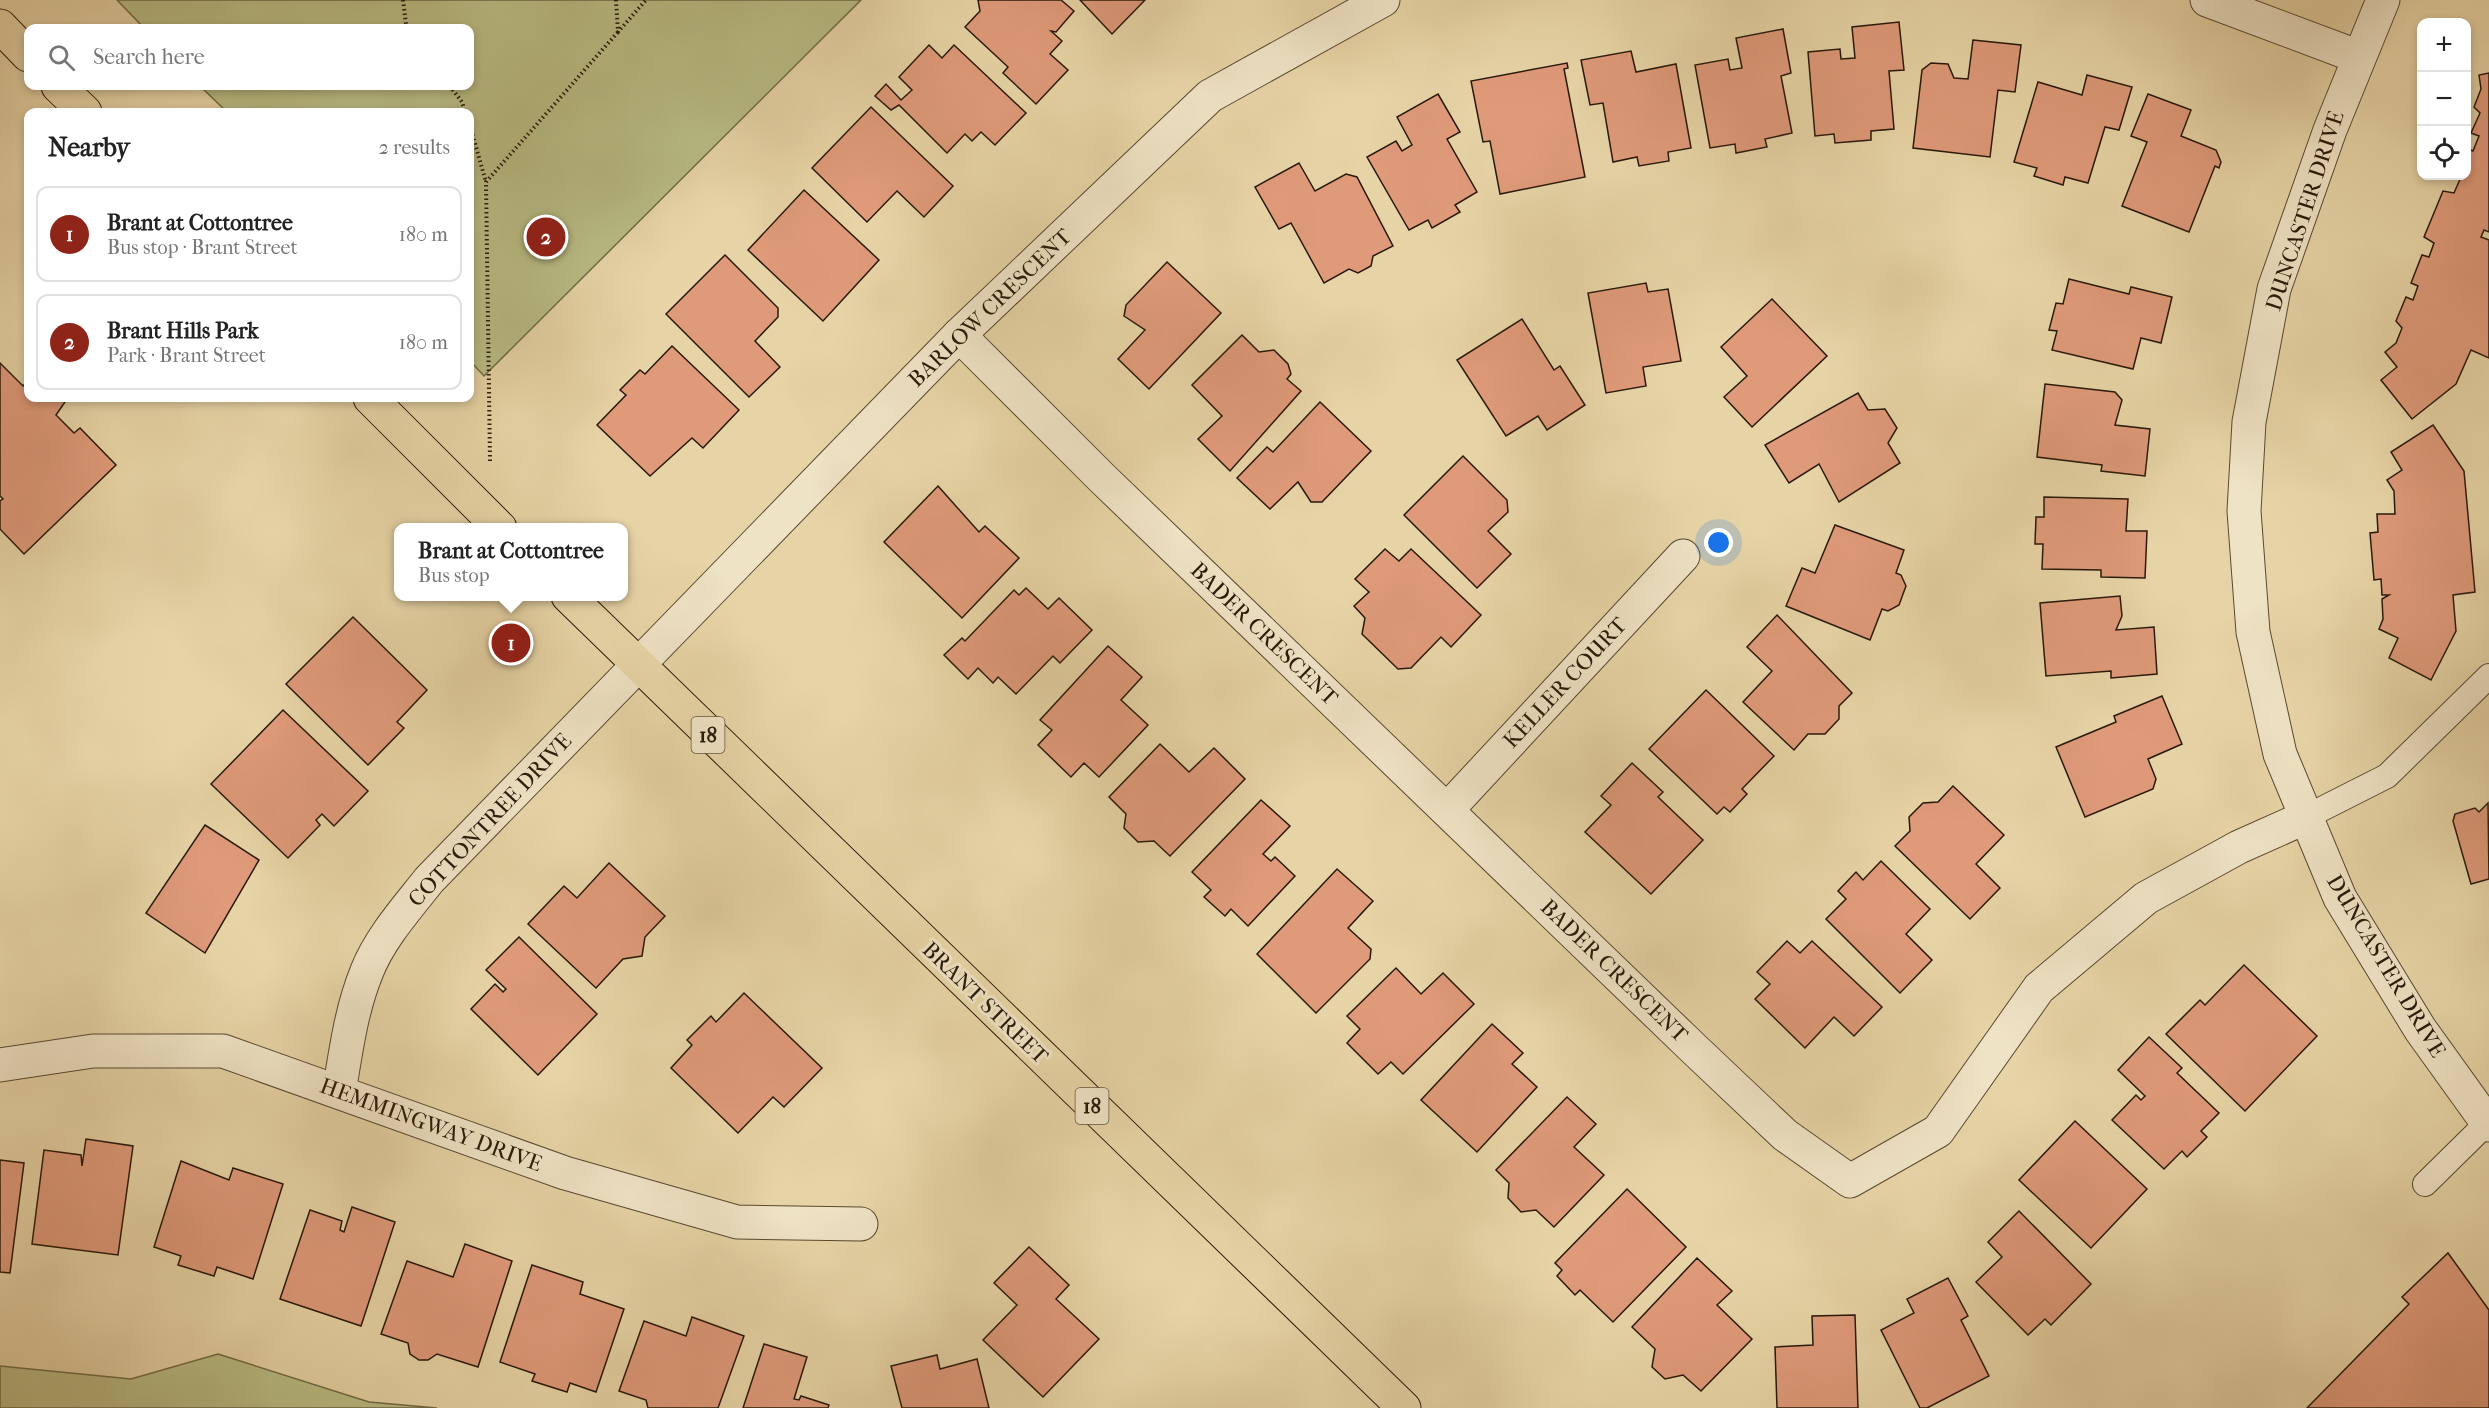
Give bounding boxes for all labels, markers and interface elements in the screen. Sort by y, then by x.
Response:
map controls [2417,18,2471,180]
button: + [2417,18,2471,72]
search box [24,24,474,90]
icon: search [45,41,78,74]
text: Search here [93,44,205,70]
button: − [2417,72,2471,126]
street label: DUNCASTER DRIVE [2260,108,2350,314]
button: locate [2417,126,2471,180]
text: Nearby [48,132,130,163]
text: 2 results [379,136,450,159]
text: Brant at Cottontree [107,210,293,236]
pin: 2 [526,214,566,260]
text: 1 [66,223,73,246]
text: 180 m [399,223,448,246]
street label: BARLOW CRESCENT [903,223,1078,392]
text: Bus stop · Brant Street [107,236,298,259]
text: Brant Hills Park [107,318,259,344]
text: 2 [64,331,75,354]
text: 180 m [399,331,448,354]
text: Park · Brant Street [107,344,266,367]
popup [394,523,628,601]
your location [1704,528,1733,557]
text: Brant at Cottontree [418,538,604,564]
street label: BADER CRESCENT [1185,557,1344,712]
text: Bus stop [418,564,490,587]
street label: KELLER COURT [1498,611,1633,754]
pin: 1 [492,620,530,666]
road number: 18 [692,717,724,753]
street label: COTTONTREE DRIVE [403,728,577,912]
street label: DUNCASTER DRIVE [2321,870,2451,1062]
street label: BADER CRESCENT [1535,894,1694,1049]
street label: BRANT STREET [917,937,1054,1070]
street label: HEMMINGWAY DRIVE [317,1073,545,1177]
road number: 18 [1076,1088,1108,1124]

